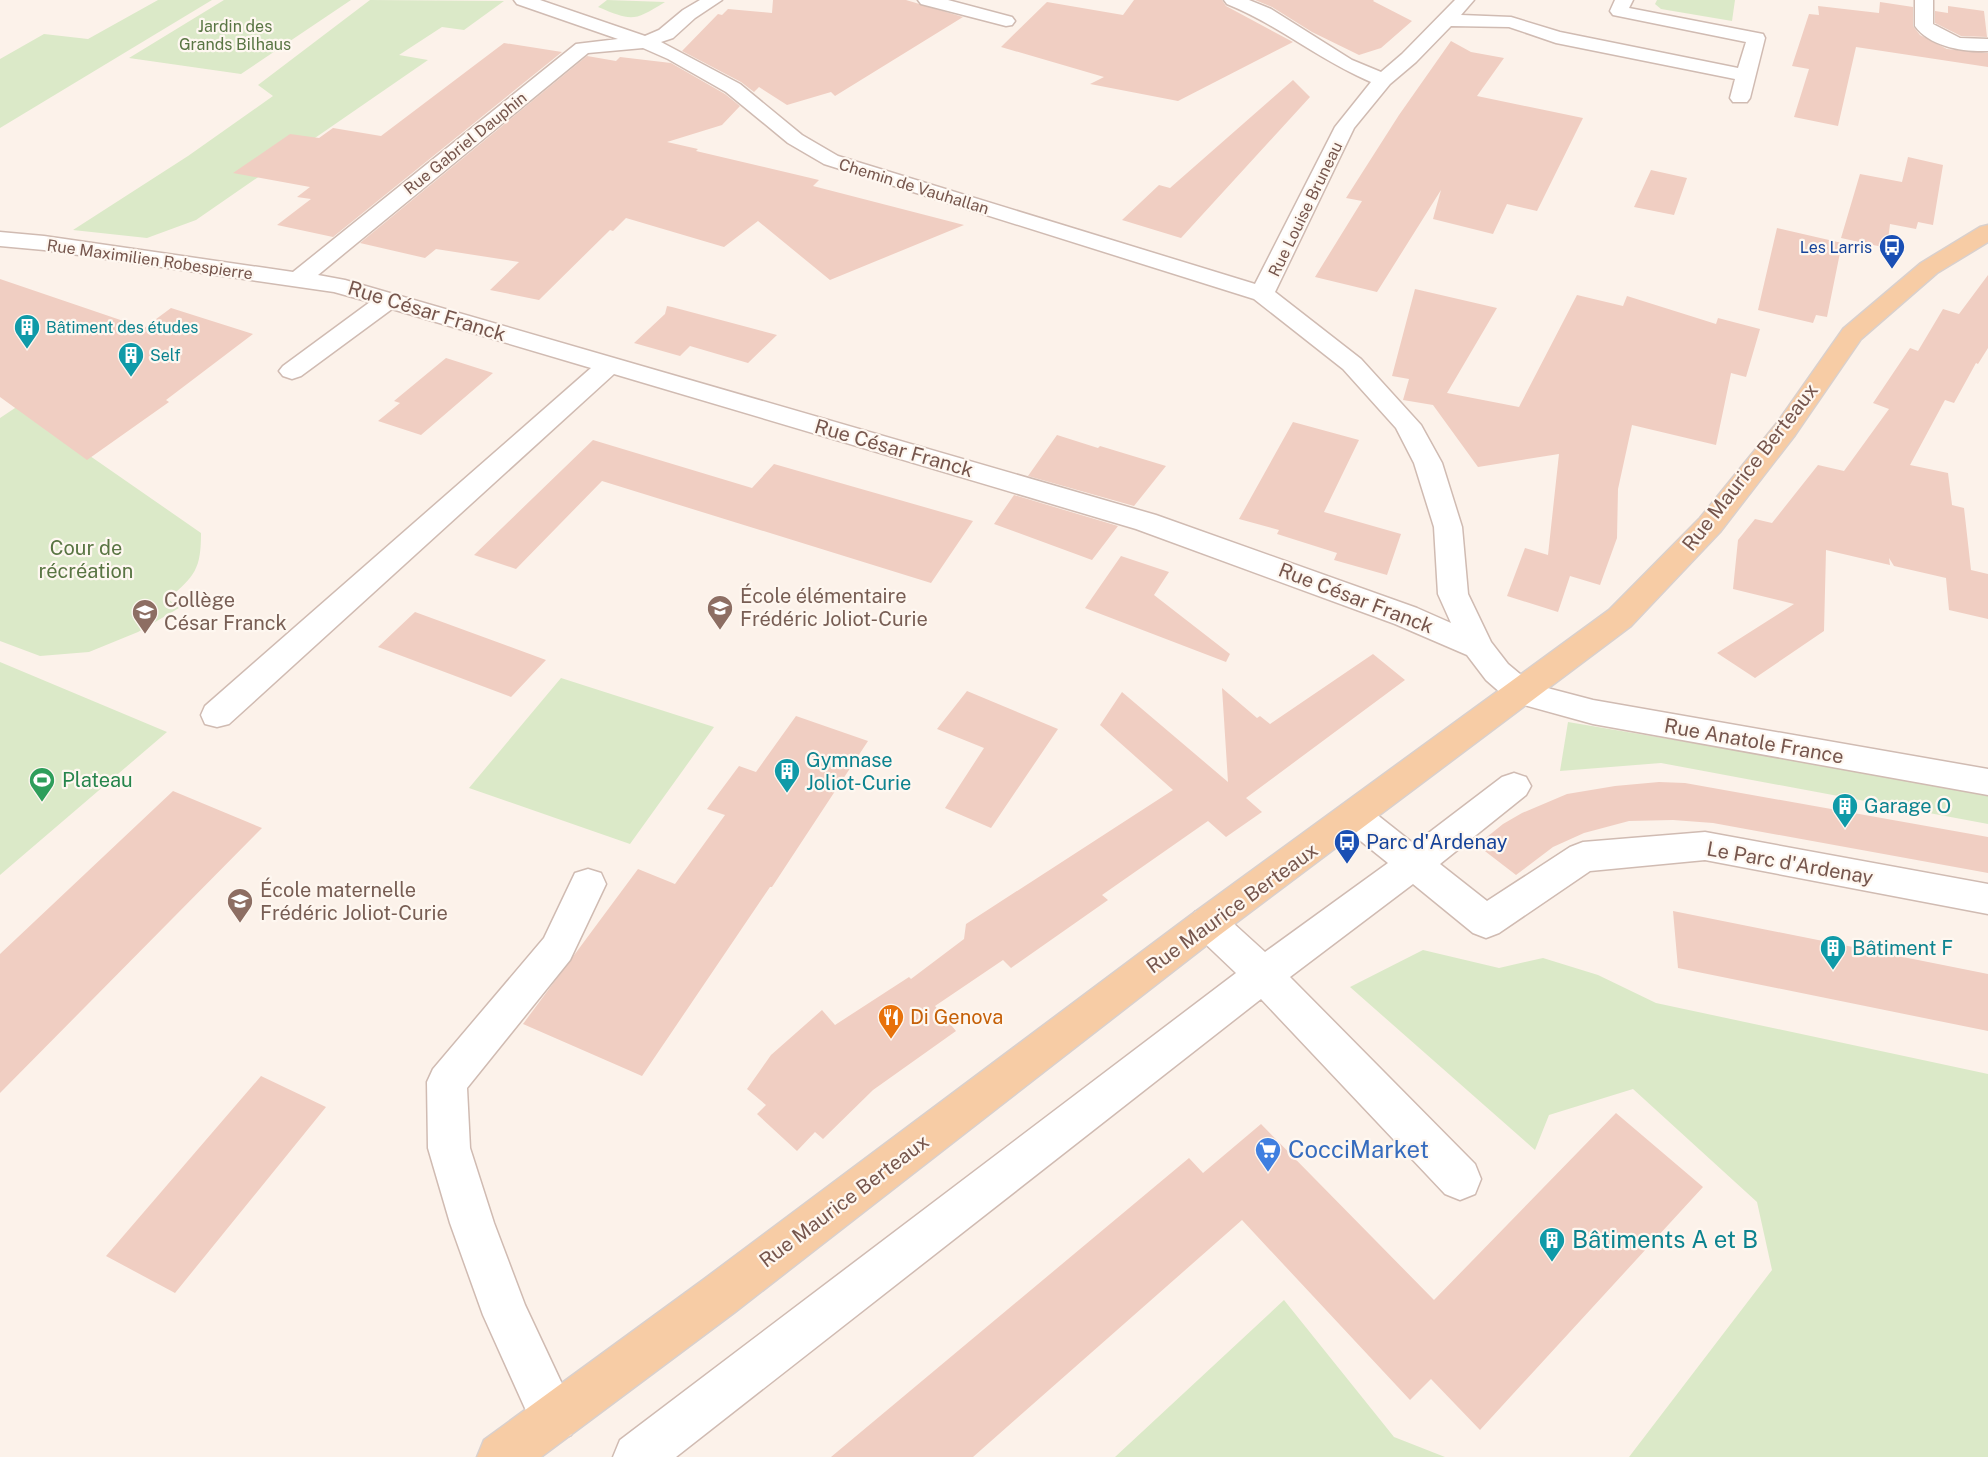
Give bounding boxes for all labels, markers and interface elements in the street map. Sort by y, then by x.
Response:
park label: Jardin des Grands Bilhaus [179,17,291,54]
street label: Rue Gabriel Dauphin [400,88,530,199]
street label: Rue Louise Bruneau [1265,139,1346,280]
street label: Chemin de Vauhallan [837,155,991,218]
bus stop icon: Les Larris [1877,232,1907,270]
street label: Rue Maximilien Robespierre [46,236,254,283]
place label: Les Larris [1800,238,1872,257]
street label: Rue César Franck [345,276,509,346]
building icon: Bâtiment des études [12,312,42,350]
place label: Bâtiment des études [46,318,198,337]
building icon: Self [116,340,146,378]
place label: Self [150,346,181,365]
street label: Rue Maurice Berteaux [1677,378,1823,556]
street label: Rue César Franck [812,414,976,482]
park label: Cour de récréation [39,536,133,583]
street label: Rue César Franck [1275,557,1437,639]
place label: École élémentaire Frédéric Joliot-Curie [740,583,928,631]
place label: Collège César Franck [164,588,287,635]
school or university icon: École élémentaire Frédéric Joliot-Curie [705,593,735,631]
school or university icon: Collège César Franck [130,597,160,635]
street label: Rue Anatole France [1662,713,1846,769]
place label: Gymnase Joliot-Curie [806,748,911,795]
building icon: Gymnase Joliot-Curie [772,756,802,794]
sports icon: Plateau [27,765,57,803]
place label: Plateau [62,768,133,792]
building icon: Garage O [1830,791,1860,829]
place label: Garage O [1864,794,1951,818]
bus stop icon: Parc d'Ardenay [1332,827,1362,865]
place label: Parc d'Ardenay [1366,830,1508,854]
street label: Le Parc d'Ardenay [1705,837,1875,890]
street label: Rue Maurice Berteaux [1142,838,1322,978]
place label: École maternelle Frédéric Joliot-Curie [260,877,448,925]
school or university icon: École maternelle Frédéric Joliot-Curie [225,886,255,924]
building icon: Bâtiment F [1818,933,1848,971]
place label: Bâtiment F [1852,936,1953,960]
restaurant icon: Di Genova [876,1002,906,1040]
place label: Di Genova [910,1005,1003,1029]
street label: Rue Maurice Berteaux [754,1129,934,1273]
supermarket icon: CocciMarket [1253,1135,1283,1173]
place label: CocciMarket [1288,1135,1429,1163]
building icon: Bâtiments A et B [1537,1225,1567,1263]
place label: Bâtiments A et B [1572,1225,1758,1253]

